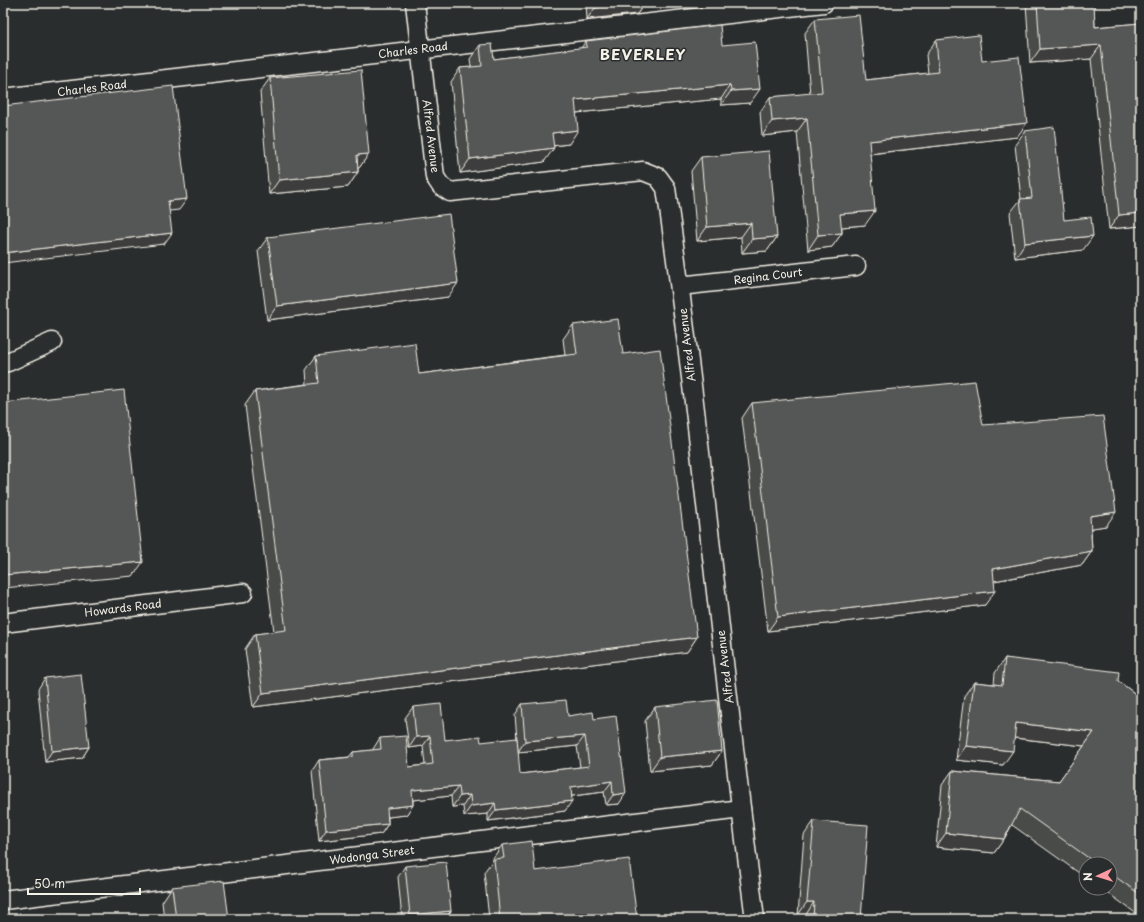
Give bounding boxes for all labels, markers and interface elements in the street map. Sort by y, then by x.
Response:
street label: Charles Road [377,37,449,62]
district label: BEVERLEY [600,42,686,65]
street label: Charles Road [56,75,128,100]
street label: Alfred Avenue [419,98,444,174]
street label: Regina Court [733,263,804,288]
street label: Alfred Avenue [674,307,699,383]
street label: Howards Road [83,594,162,621]
street label: Alfred Avenue [712,629,737,705]
street label: Wodonga Street [328,841,416,868]
north arrow [1078,856,1118,896]
scale bar [28,870,140,896]
text: N [1079,872,1096,882]
text: 50 m [34,874,65,892]

